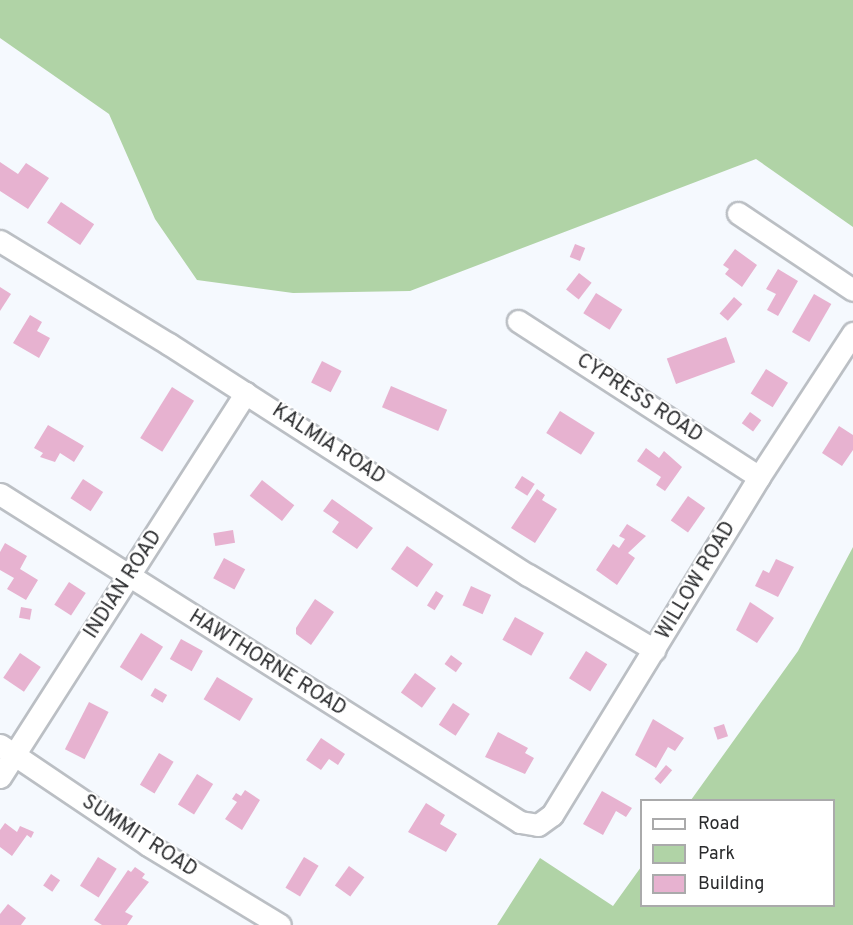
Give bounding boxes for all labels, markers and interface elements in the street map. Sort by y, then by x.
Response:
street label: CYPRESS ROAD [572,349,706,449]
street label: KALMIA ROAD [267,399,389,491]
street label: WILLOW ROAD [652,517,742,645]
street label: INDIAN ROAD [80,526,168,644]
street label: HAWTHORNE ROAD [184,606,350,722]
street label: SUMMIT ROAD [76,791,202,883]
legend [640,799,835,907]
text: Road [698,813,740,836]
text: Park [698,843,735,866]
text: Building [698,873,764,896]

